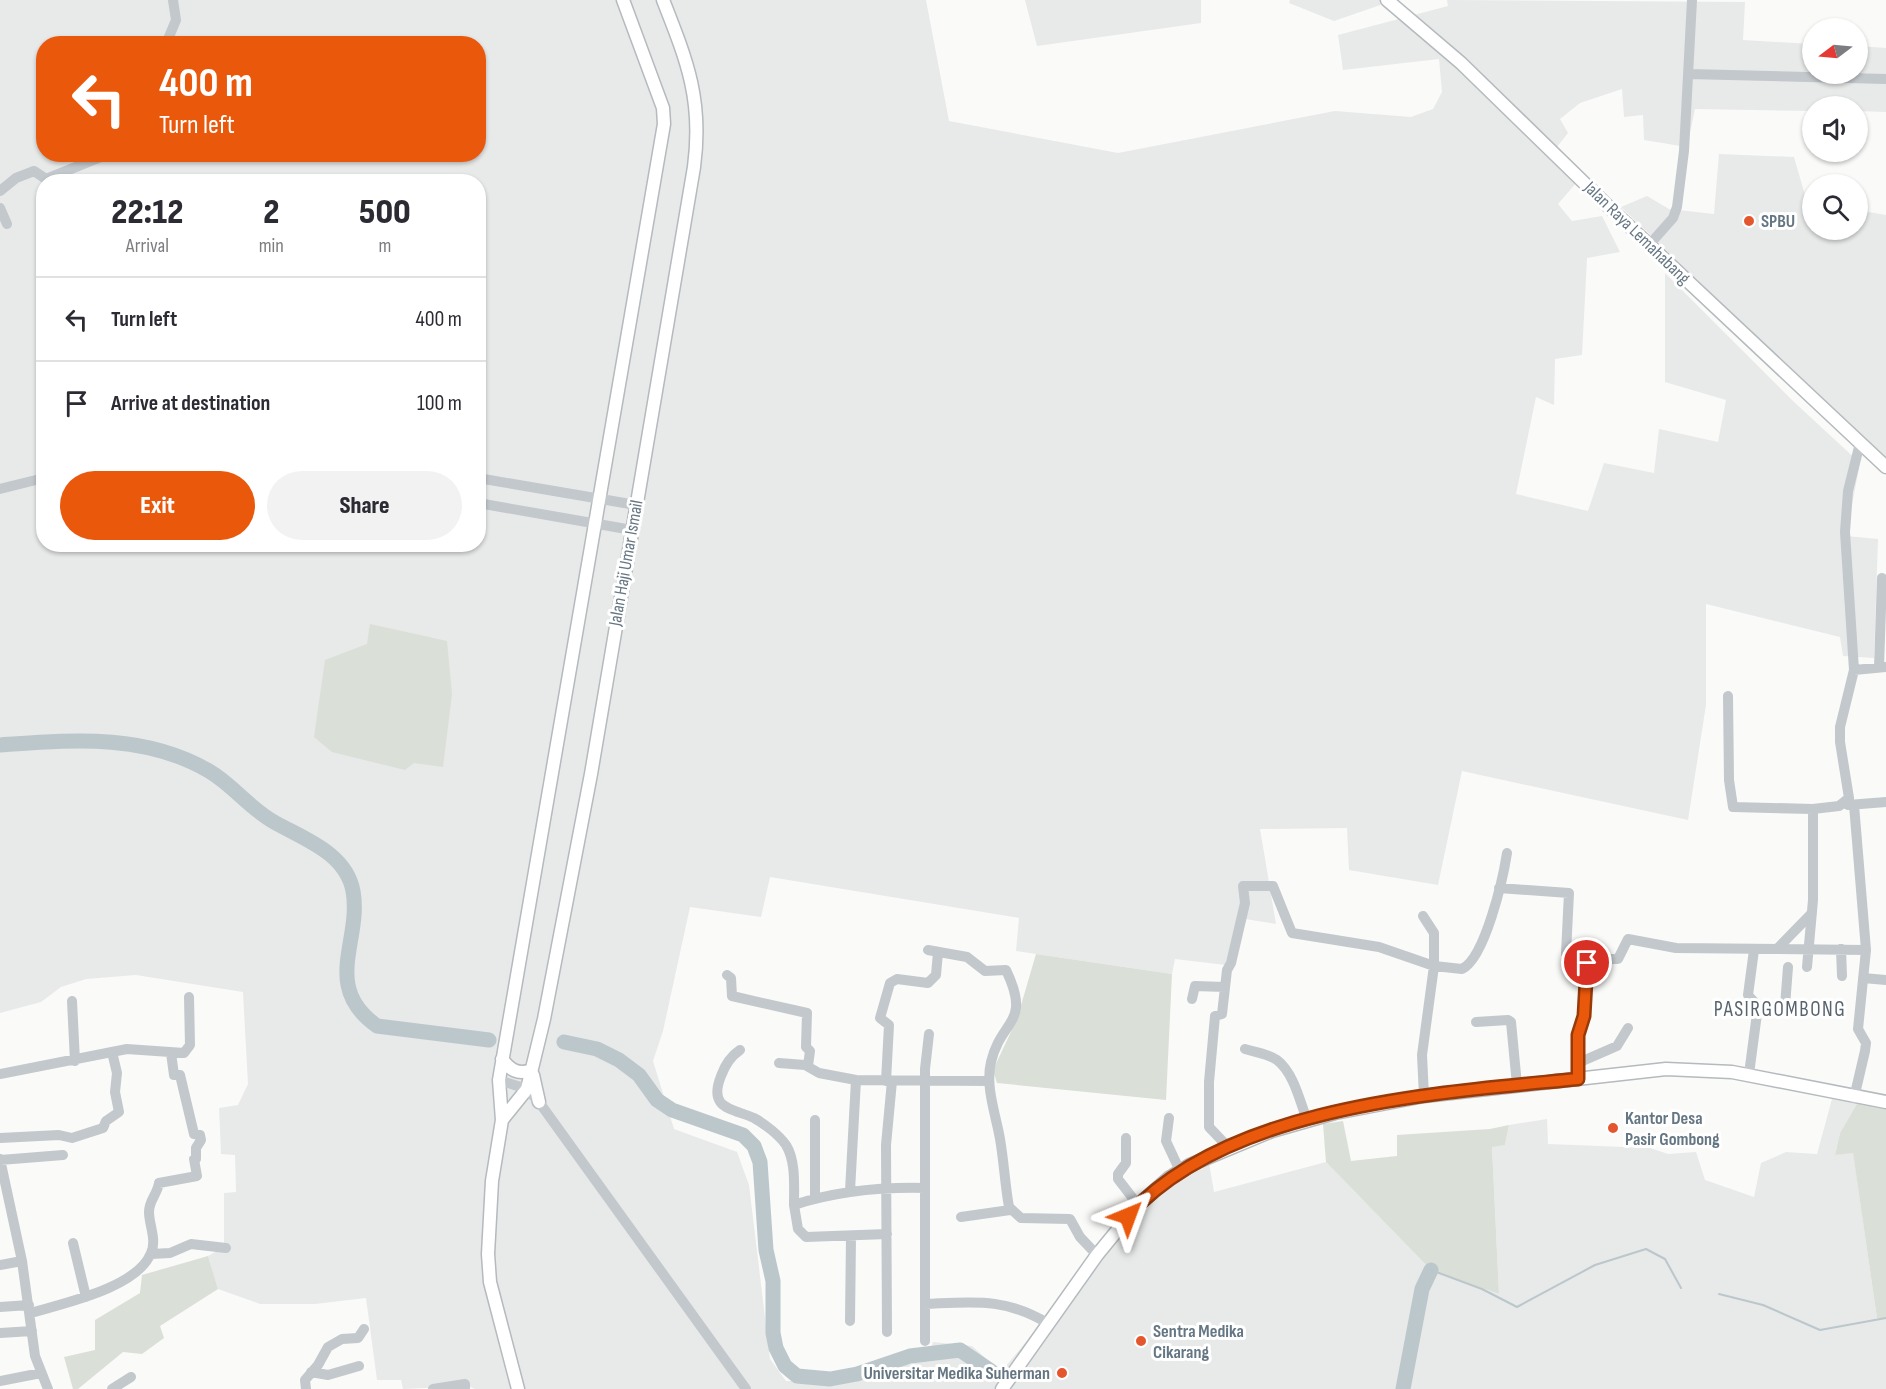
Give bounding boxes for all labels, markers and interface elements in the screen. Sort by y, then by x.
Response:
north arrow [1802,18,1868,84]
map controls [1802,18,1868,240]
text: 400 m [159,58,253,109]
icon: left [60,60,138,138]
button: sound [1802,96,1868,162]
text: Turn left [159,109,235,141]
button: search [1802,174,1868,240]
street label: Jalan Raya Lemahabang [1579,177,1694,289]
text: 22:12 [111,191,184,234]
text: 2 [263,191,279,234]
text: 500 [359,191,411,234]
place label: SPBU [1761,211,1795,232]
marker: SPBU [1742,214,1756,228]
text: Arrival [126,234,169,258]
text: min [259,234,284,258]
text: m [378,234,391,258]
icon: left [60,303,93,336]
text: Turn left [111,306,177,333]
text: 400 m [416,306,462,333]
icon: arrive [60,387,93,420]
text: Arrive at destination [111,390,270,417]
text: 100 m [417,390,462,417]
button: Exit [60,471,255,540]
button: Share [267,471,462,540]
street label: Jalan Haji Umar Ismail [604,498,647,629]
pin [1561,937,1612,988]
icon: arrive [1570,946,1603,979]
district label: PASIRGOMBONG [1714,997,1846,1022]
place label: Kantor Desa Pasir Gombong [1625,1108,1720,1150]
marker: Kantor Desa Pasir Gombong [1606,1121,1620,1135]
position arrow [1096,1184,1160,1248]
place label: Sentra Medika Cikarang [1153,1321,1244,1363]
marker: Sentra Medika Cikarang [1134,1334,1148,1348]
place label: Universitar Medika Suherman [863,1363,1050,1384]
marker: Universitar Medika Suherman [1055,1366,1069,1380]

